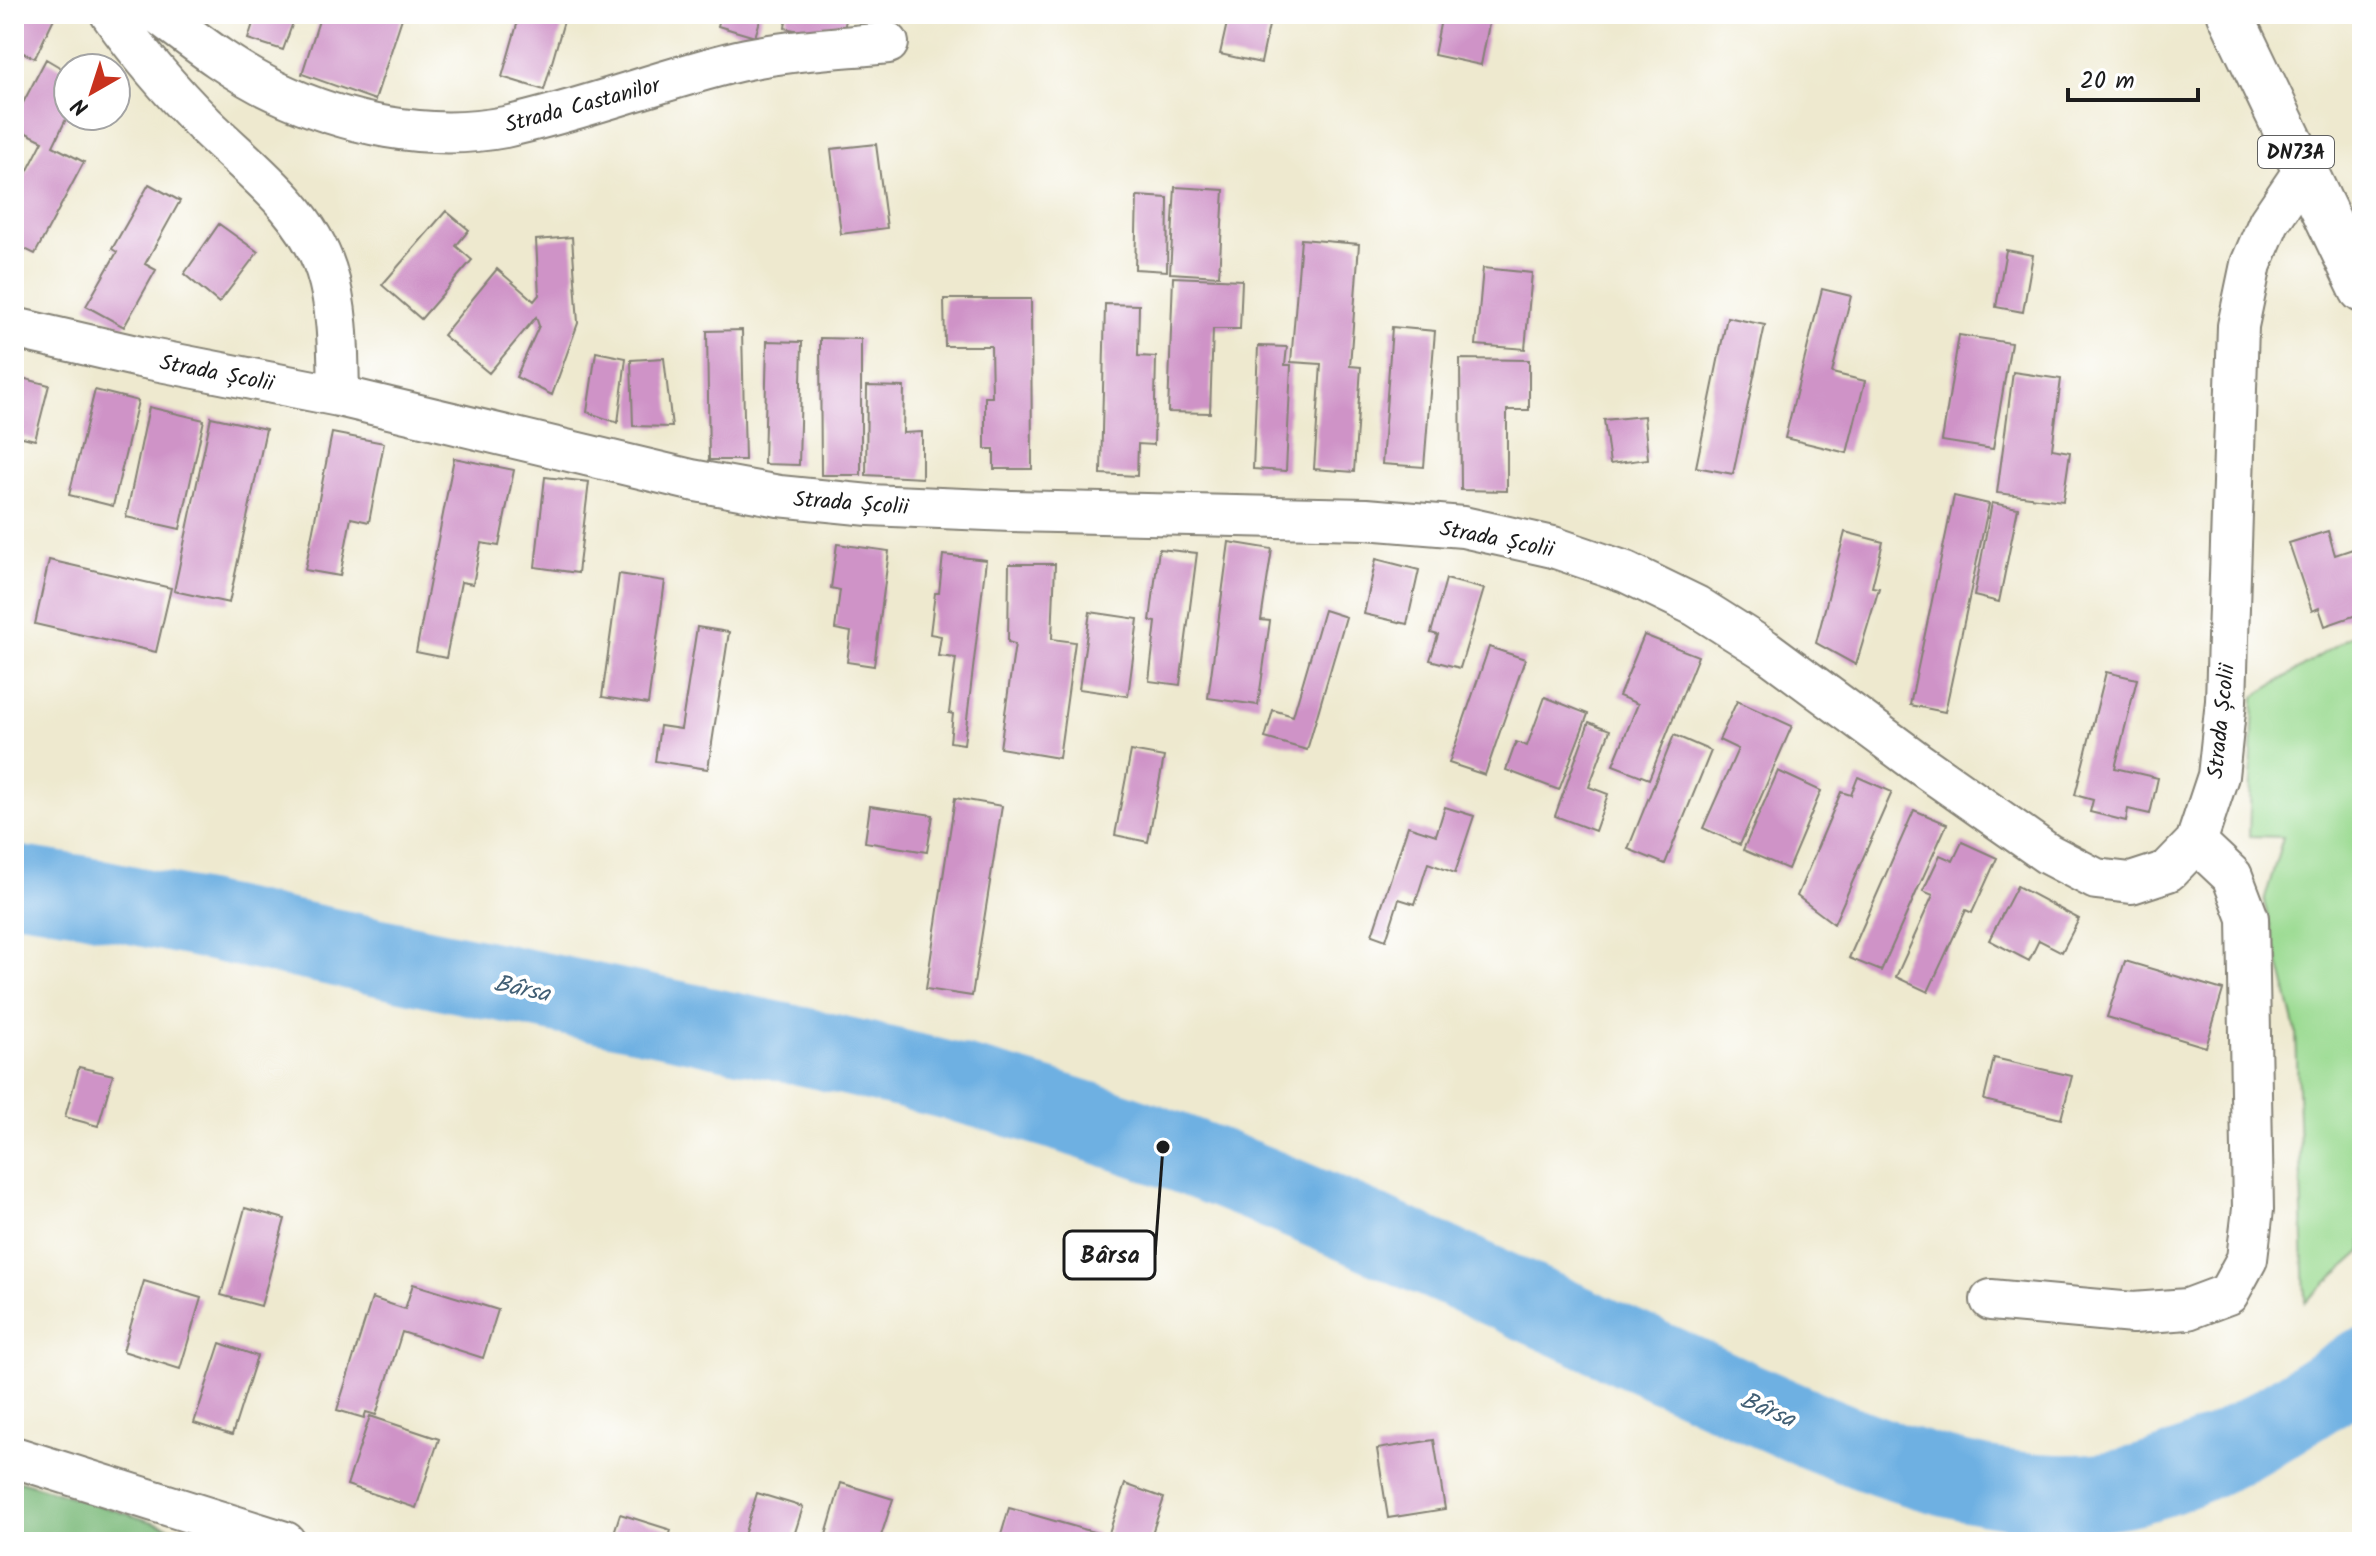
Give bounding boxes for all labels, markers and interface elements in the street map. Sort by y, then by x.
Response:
north arrow [52,52,132,132]
scale bar [2068,52,2198,102]
text: 20 m [2080,62,2135,101]
street label: Strada Castanilor [501,68,666,144]
text: N [64,88,97,124]
road number: DN73A [2258,136,2334,168]
street label: Strada Școlii [157,346,277,403]
street label: Strada Școlii [792,483,910,526]
street label: Strada Școlii [1437,512,1557,569]
street label: Strada Școlii [2199,661,2246,780]
water label: Bârsa [490,965,555,1015]
callout: Bârsa [1064,1231,1155,1279]
text: Bârsa [1080,1237,1140,1276]
water label: Bârsa [1734,1381,1802,1440]

